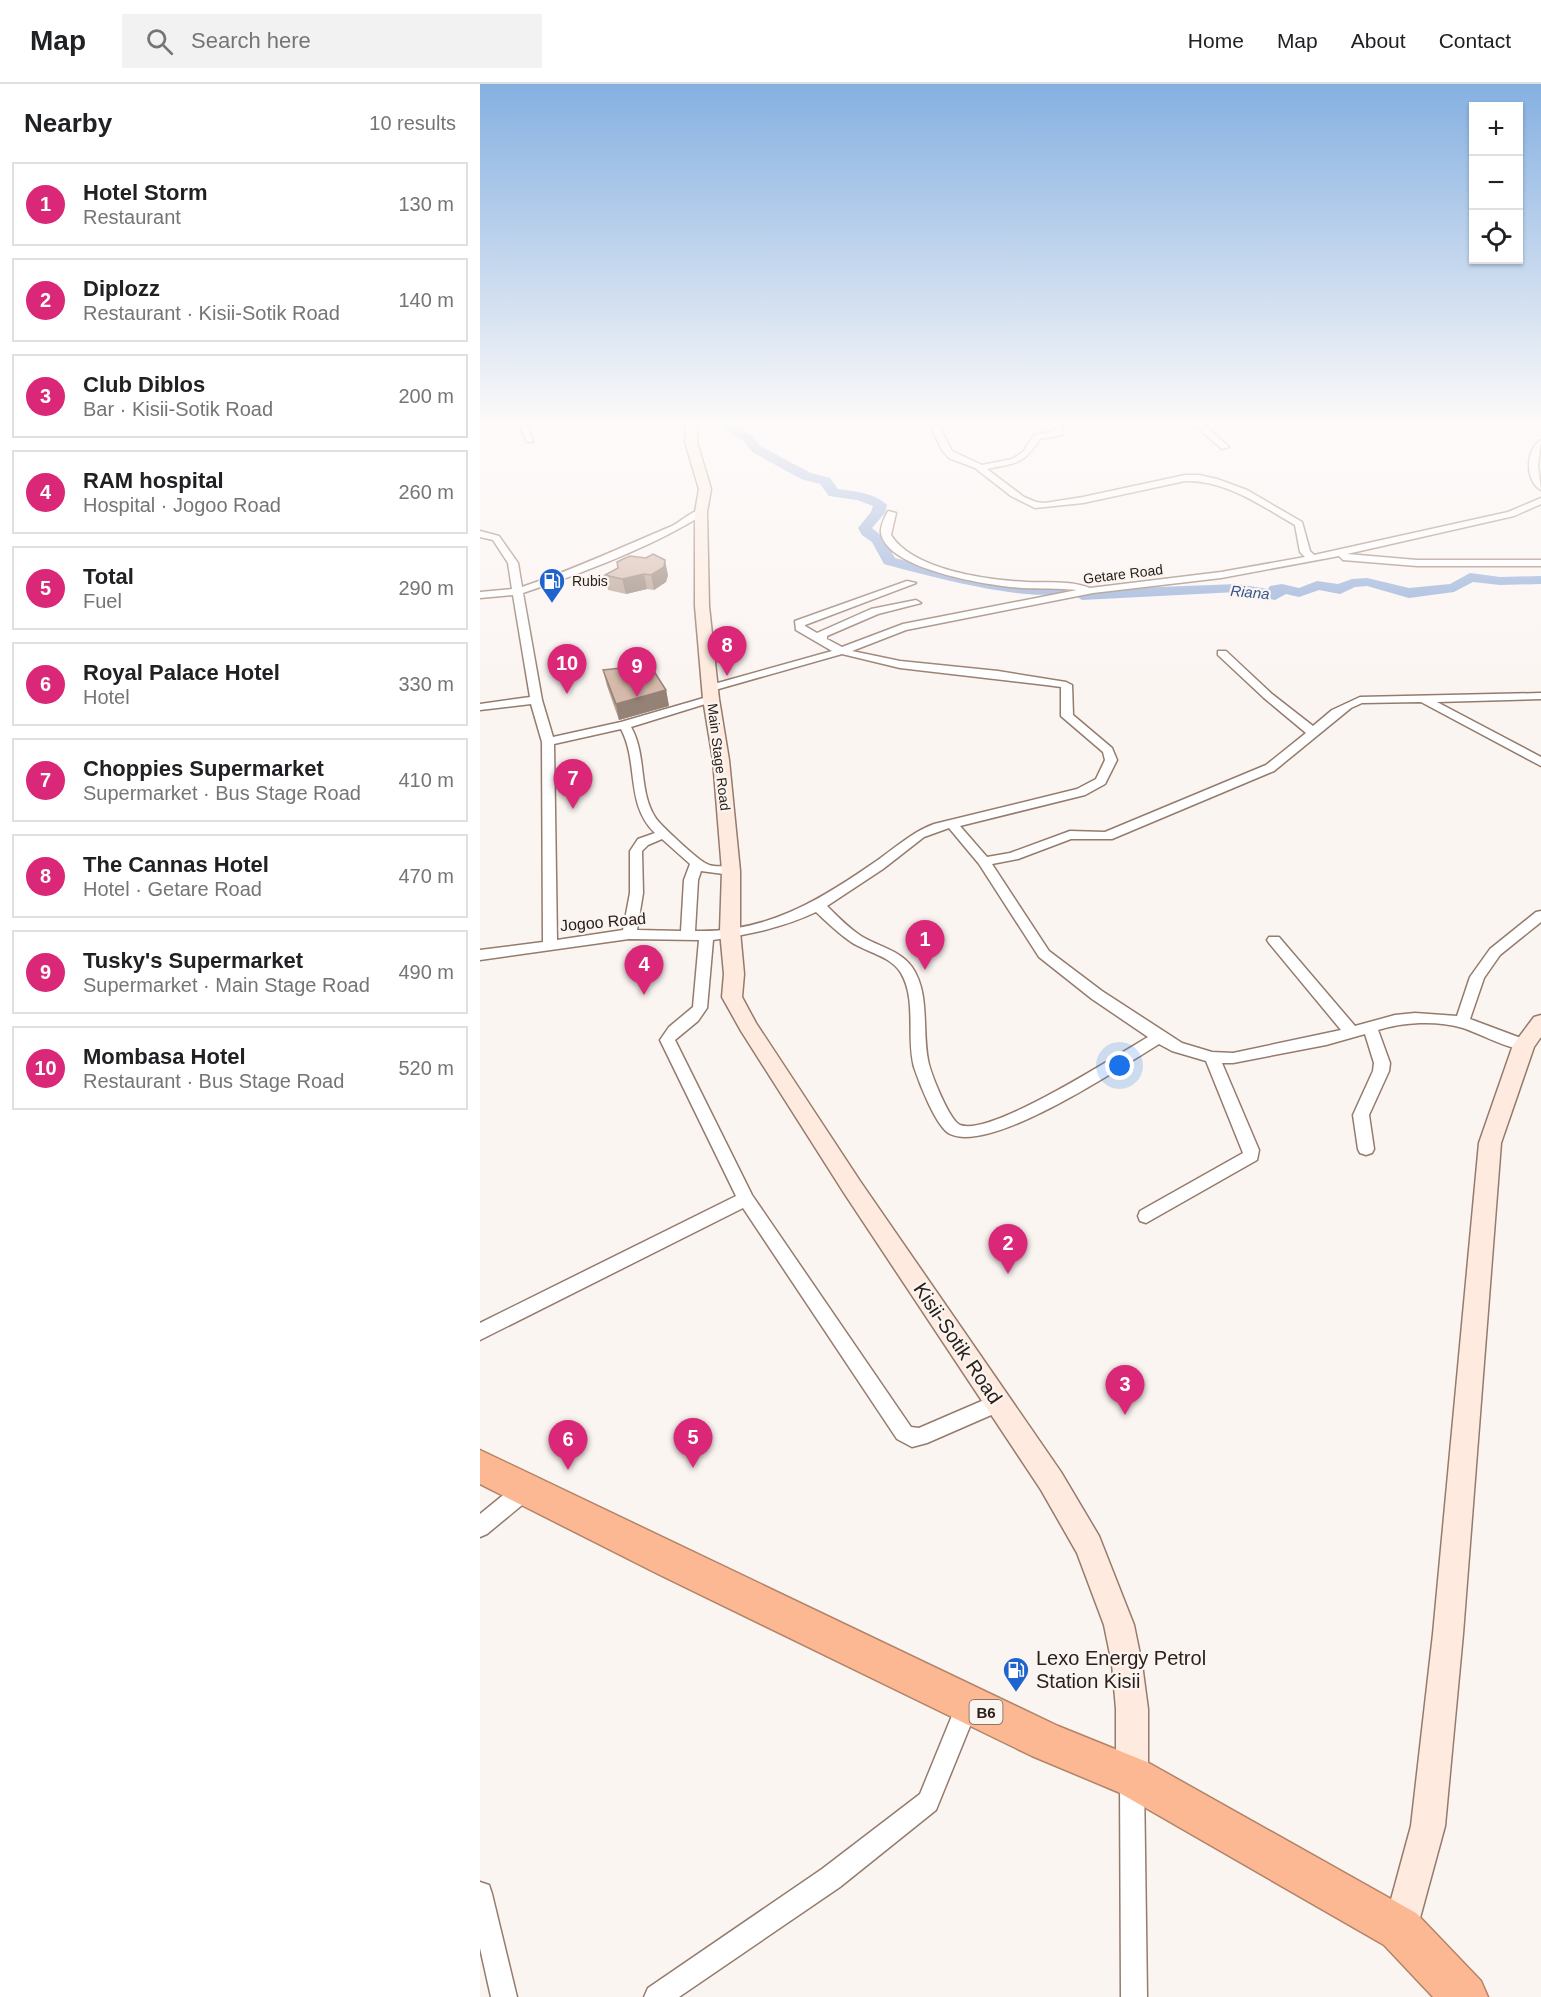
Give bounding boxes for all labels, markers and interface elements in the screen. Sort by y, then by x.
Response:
search box [122,14,542,68]
text: Map [30,25,86,56]
icon: search [143,25,176,58]
text: Search here [191,28,311,53]
text: Home [1188,29,1244,52]
text: Map [1277,29,1318,52]
text: About [1351,29,1406,52]
text: Contact [1439,29,1511,52]
map controls [1469,102,1523,264]
button: + [1469,102,1523,156]
text: Nearby [24,108,112,138]
text: 10 results [369,112,456,134]
button: − [1469,156,1523,210]
text: Hotel Storm [83,180,208,205]
text: 1 [40,193,51,215]
text: 130 m [398,193,454,215]
text: Restaurant [83,206,181,228]
button: locate [1469,210,1523,264]
text: Diplozz [83,276,160,301]
text: 2 [40,289,51,311]
text: 140 m [398,289,454,311]
text: Restaurant · Kisii-Sotik Road [83,302,340,324]
text: Club Diblos [83,372,205,397]
text: 3 [40,385,51,407]
text: 200 m [398,385,454,407]
text: Bar · Kisii-Sotik Road [83,398,273,420]
text: RAM hospital [83,468,224,493]
text: 4 [40,481,51,503]
text: 260 m [398,481,454,503]
text: Hospital · Jogoo Road [83,494,281,516]
street label: Getare Road [1082,561,1164,587]
text: Total [83,564,134,589]
fuel station icon: Rubis [537,566,567,604]
place label: Rubis [572,573,608,589]
text: 5 [40,577,51,599]
text: 290 m [398,577,454,599]
water label: Riana [1230,582,1270,602]
text: Fuel [83,590,122,612]
pin: 8 [708,626,746,676]
pin: 10 [548,644,586,694]
pin: 9 [618,648,656,697]
text: Royal Palace Hotel [83,660,280,685]
text: 6 [40,673,51,695]
text: 330 m [398,673,454,695]
text: Hotel [83,686,130,708]
street label: Main Stage Road [704,702,734,812]
text: Choppies Supermarket [83,756,324,781]
pin: 7 [554,760,592,809]
text: 7 [40,769,51,791]
text: 410 m [398,769,454,791]
text: Supermarket · Bus Stage Road [83,782,361,804]
text: The Cannas Hotel [83,852,269,877]
text: 8 [40,865,51,887]
text: 470 m [398,865,454,887]
text: Hotel · Getare Road [83,878,262,900]
street label: Jogoo Road [559,910,647,934]
pin: 1 [906,920,944,970]
pin: 4 [624,946,664,995]
text: Tusky's Supermarket [83,948,303,973]
text: 9 [40,961,51,983]
text: 490 m [398,961,454,983]
text: Supermarket · Main Stage Road [83,974,370,996]
text: Mombasa Hotel [83,1044,246,1069]
your location [1105,1051,1134,1080]
text: 10 [34,1057,57,1079]
text: 520 m [398,1057,454,1079]
text: Restaurant · Bus Stage Road [83,1070,344,1092]
pin: 2 [988,1224,1028,1274]
street label: Kisii-Sotik Road [909,1278,1007,1408]
pin: 3 [1106,1366,1144,1415]
pin: 5 [674,1418,712,1468]
pin: 6 [548,1420,587,1470]
place label: Lexo Energy Petrol Station Kisii [1036,1647,1206,1692]
fuel station icon: Lexo Energy Petrol Station Kisii [1001,1655,1031,1693]
road number: B6 [970,1700,1002,1724]

